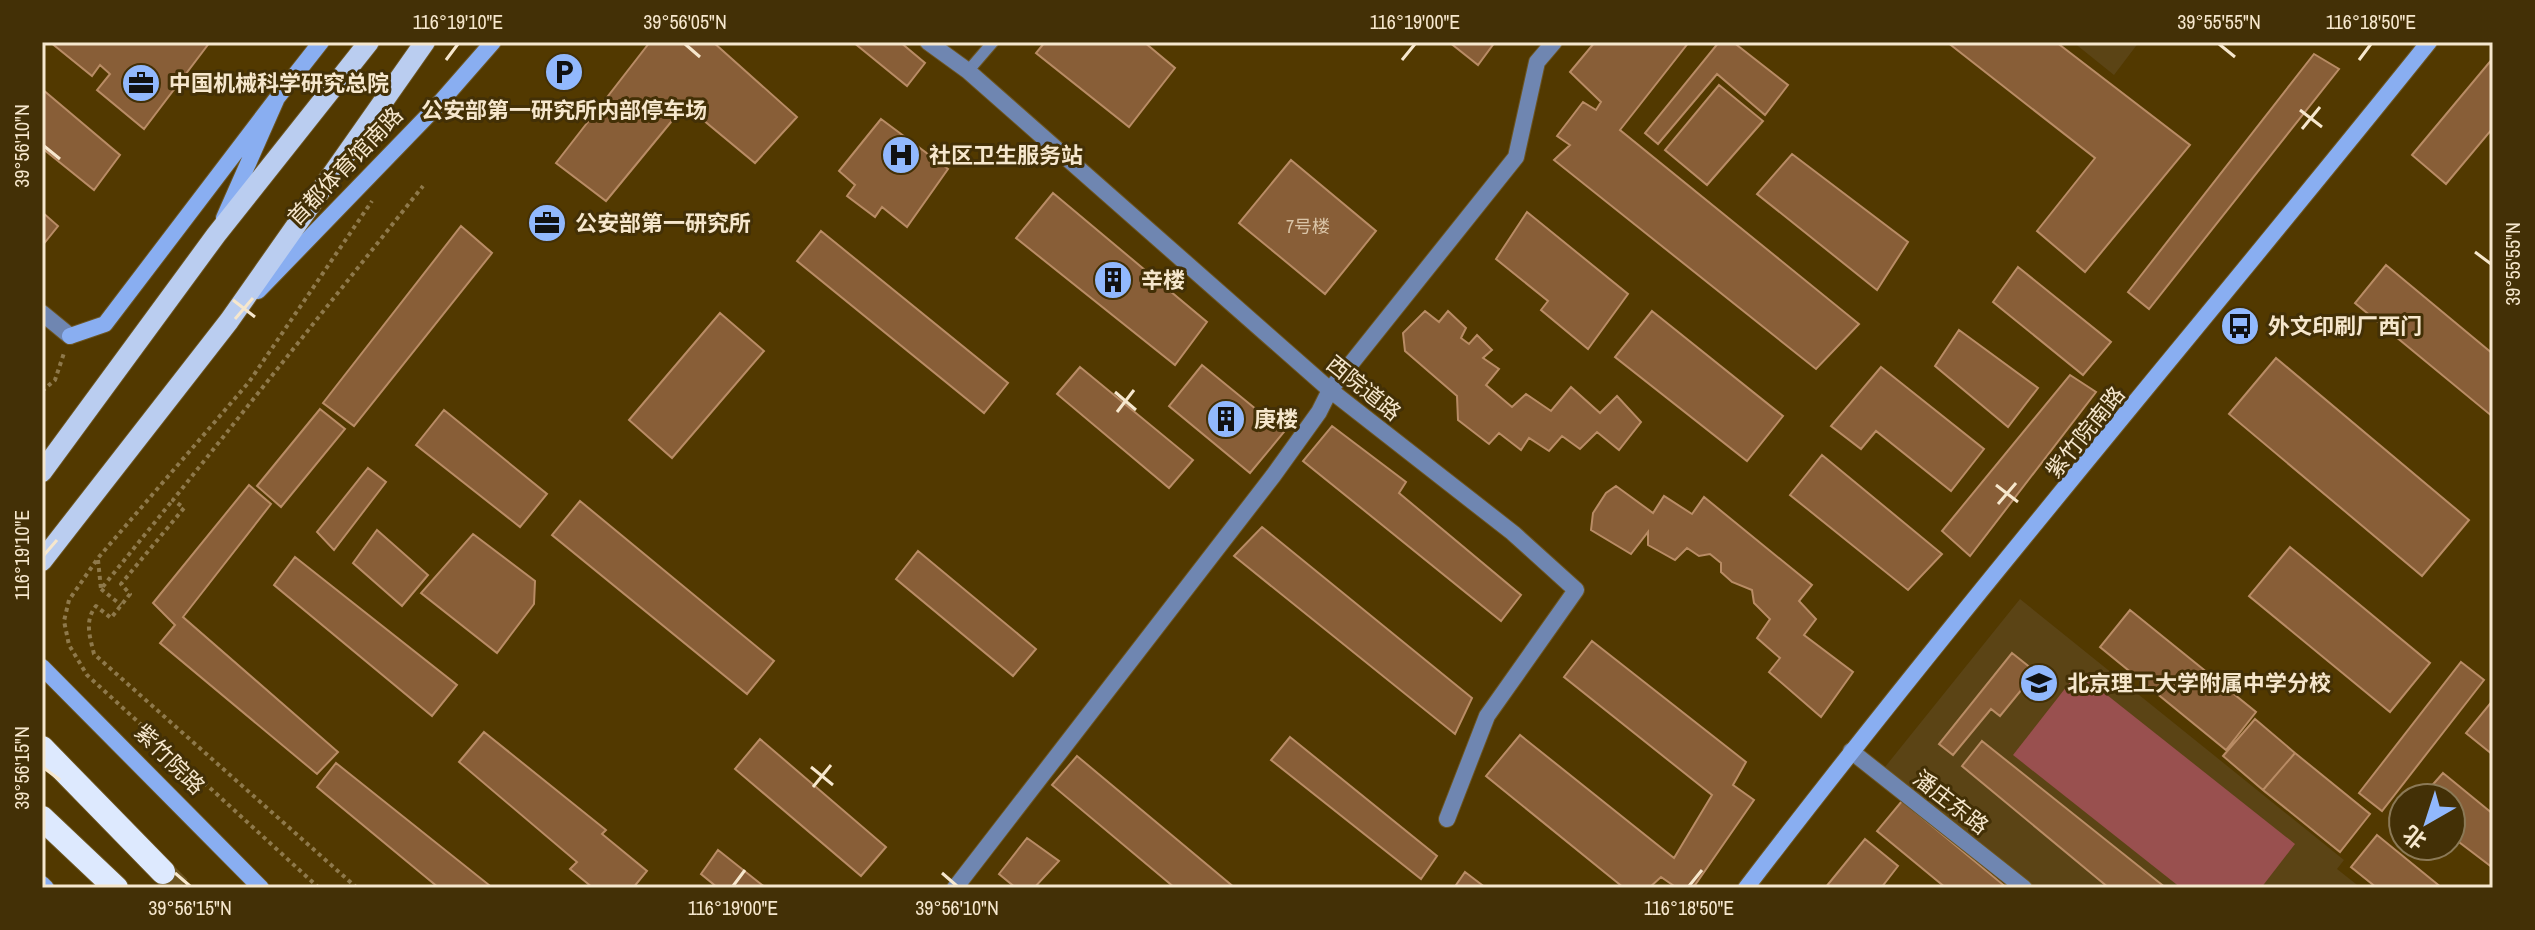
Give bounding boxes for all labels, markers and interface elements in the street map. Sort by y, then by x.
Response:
text: 116°19'10"E [413,8,503,35]
text: 39°56'05"N [643,8,727,35]
text: 116°19'00"E [1370,8,1460,35]
text: 39°55'55"N [2177,8,2261,35]
text: 116°18'50"E [2326,8,2416,35]
parking icon: 公安部第一研究所内部停车场 [543,51,585,93]
office icon: 中国机械科学研究总院 [120,62,162,104]
place label: 中国机械科学研究总院 [169,68,389,98]
place label: 公安部第一研究所内部停车场 [421,95,707,125]
street label: 首都体育馆南路 [281,100,409,232]
text: 39°56'10"N [8,104,35,188]
hospital icon: 社区卫生服务站 [880,134,922,176]
place label: 社区卫生服务站 [929,140,1083,170]
office icon: 公安部第一研究所 [526,202,568,244]
place label: 公安部第一研究所 [575,208,751,238]
house number: 7号楼 [1286,214,1330,239]
text: 39°55'55"N [2499,222,2526,306]
building icon: 辛楼 [1092,259,1134,301]
place label: 辛楼 [1141,265,1185,295]
bus stop icon: 外文印刷厂西门 [2219,305,2261,347]
place label: 外文印刷厂西门 [2268,311,2422,341]
street label: 西院道路 [1320,349,1408,427]
street label: 紫竹院南路 [2039,380,2131,484]
building icon: 庚楼 [1205,398,1247,440]
place label: 庚楼 [1254,404,1298,434]
text: 116°19'10"E [8,510,35,600]
school or university icon: 北京理工大学附属中学分校 [2018,662,2060,704]
place label: 北京理工大学附属中学分校 [2067,668,2331,698]
street label: 紫竹院路 [128,717,212,801]
text: 39°56'15"N [8,726,35,810]
street label: 潘庄东路 [1907,763,1995,841]
north arrow [2387,782,2467,862]
text: 北 [2396,819,2432,856]
text: 39°56'15"N [148,894,232,921]
text: 116°19'00"E [688,894,778,921]
text: 39°56'10"N [915,894,999,921]
text: 116°18'50"E [1644,894,1734,921]

